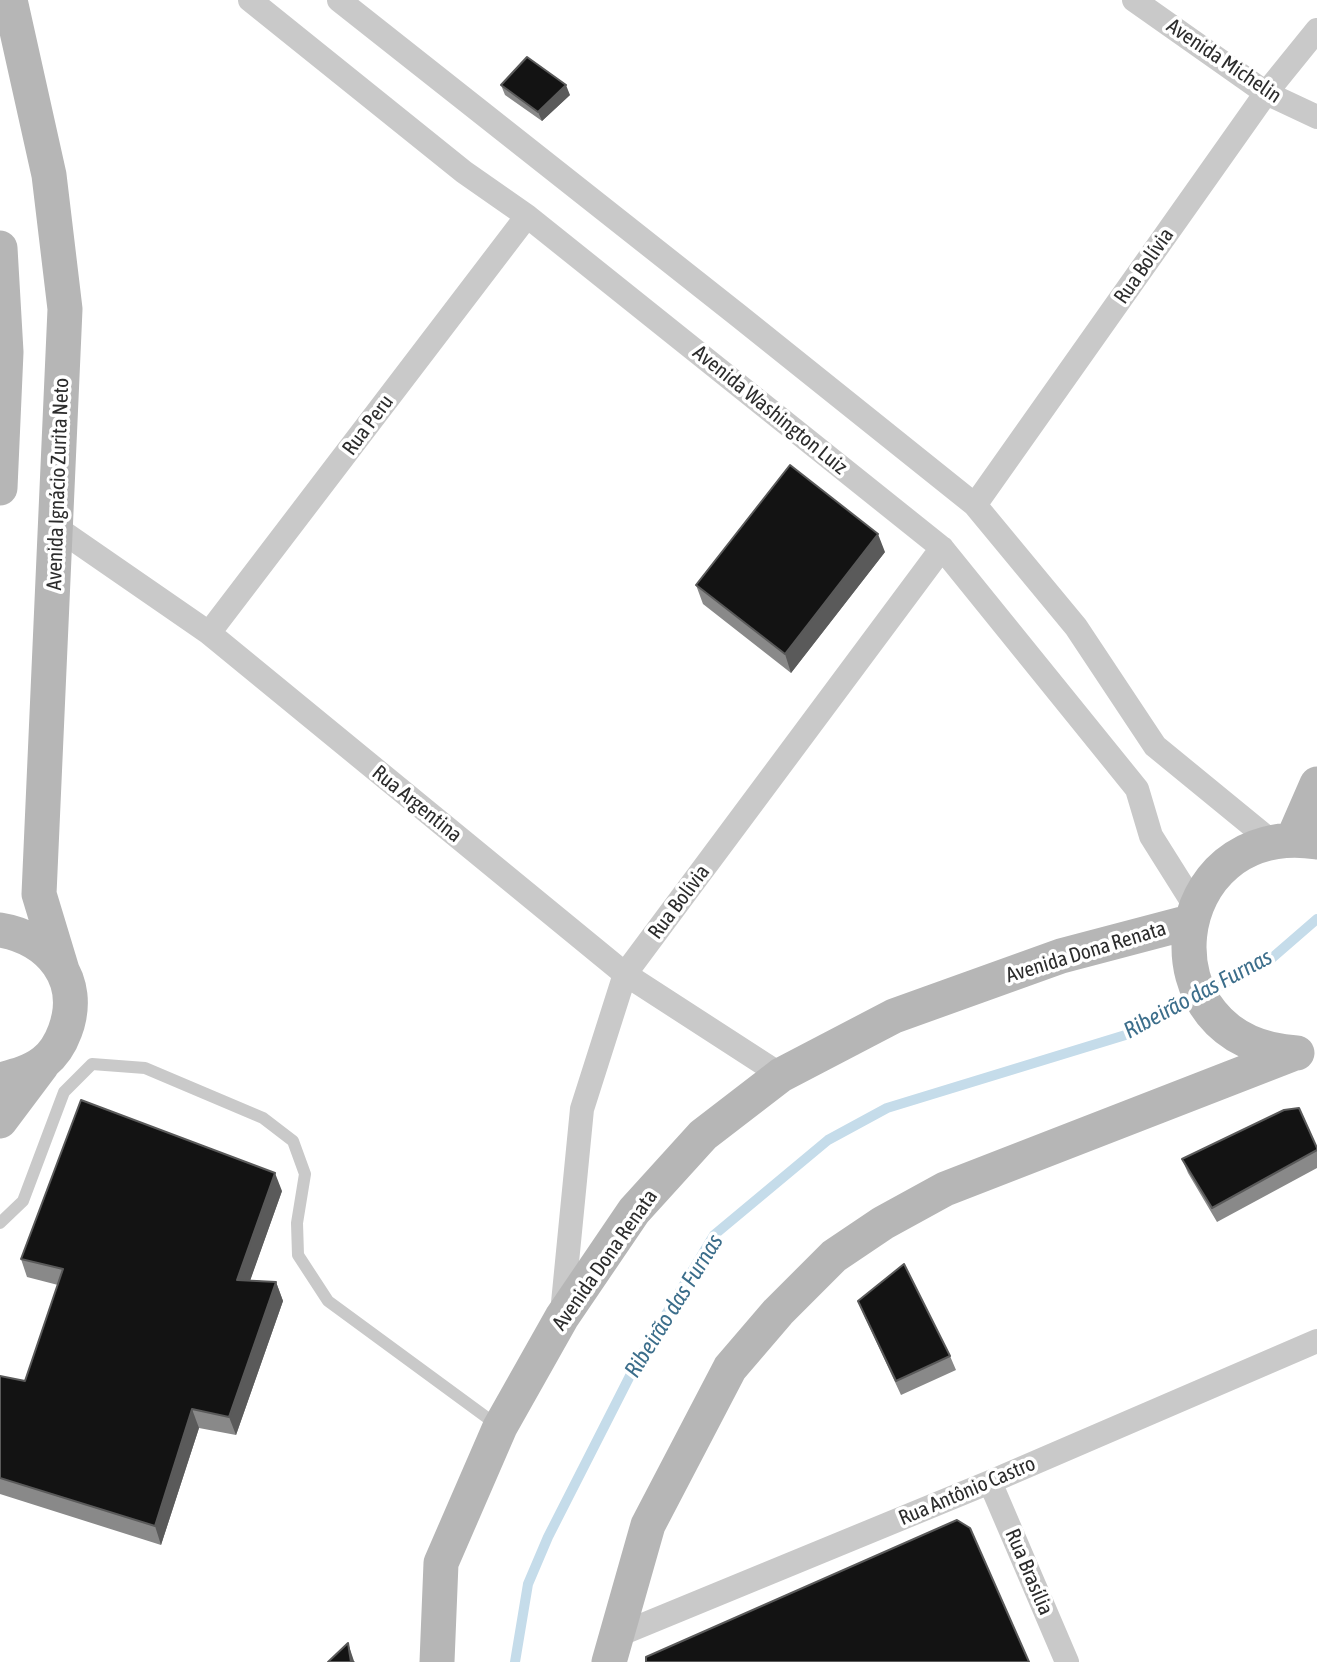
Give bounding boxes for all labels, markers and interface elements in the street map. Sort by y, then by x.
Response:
street label: Avenida Michelin [1162,13,1286,109]
street label: Rua Bolívia [1109,223,1179,309]
street label: Avenida Washington Luiz [688,340,852,480]
street label: Avenida Ignácio Zurita Neto [42,377,74,591]
street label: Rua Peru [337,390,399,460]
street label: Rua Argentina [367,760,467,848]
street label: Rua Bolívia [643,860,715,944]
street label: Avenida Dona Renata [1003,916,1169,988]
water label: Ribeirão das Furnas [1119,943,1277,1045]
street label: Avenida Dona Renata [547,1185,663,1335]
water label: Ribeirão das Furnas [619,1229,729,1383]
street label: Rua Antônio Castro [895,1451,1039,1531]
street label: Rua Brasília [1000,1525,1058,1619]

